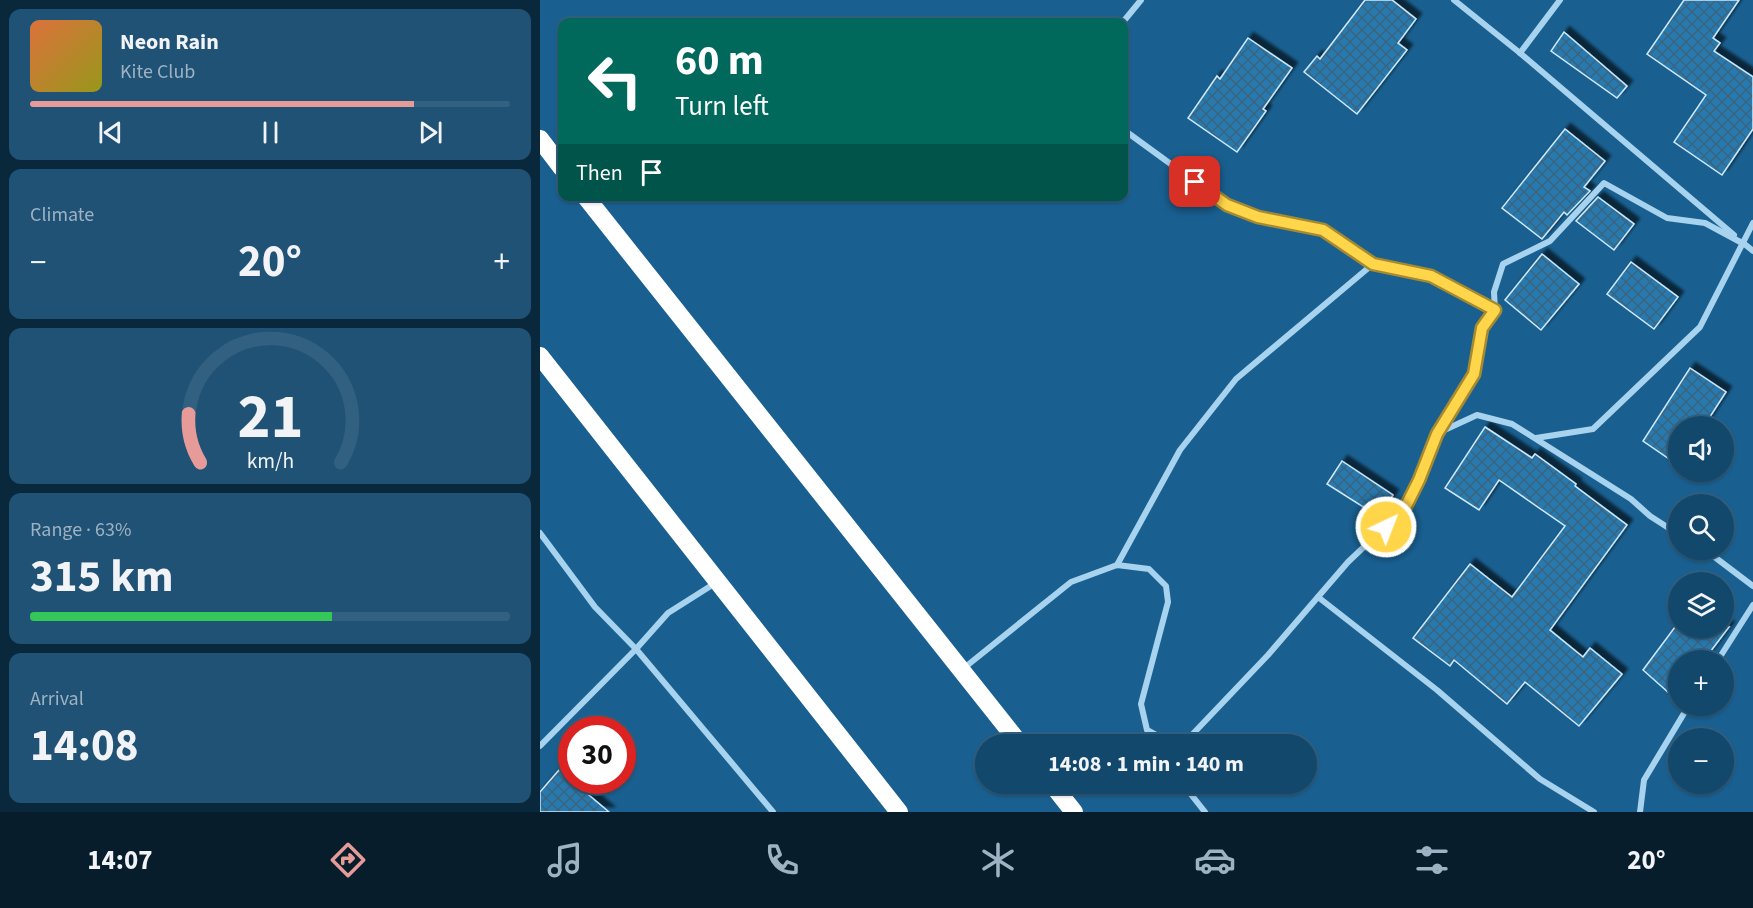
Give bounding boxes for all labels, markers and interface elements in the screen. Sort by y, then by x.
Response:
text: Neon Rain [120,26,219,58]
text: 60 m [675,31,764,91]
icon: left [576,42,654,120]
text: Kite Club [120,58,195,86]
text: Turn left [675,87,769,126]
icon: previous [94,116,127,149]
icon: pause [254,116,287,149]
icon: next [414,116,447,149]
icon: arrive [635,156,668,189]
pin [1169,156,1220,207]
text: Then [576,157,623,189]
icon: arrive [1178,165,1211,198]
text: Climate [30,201,94,229]
text: 20° [238,230,302,294]
text: − [30,239,46,286]
text: + [494,239,510,286]
text: 21 [237,373,303,462]
map controls [1668,416,1734,794]
button: sound [1668,416,1734,482]
text: km/h [246,446,294,477]
button: search [1668,494,1734,560]
position arrow [1354,495,1418,559]
text: Range · 63% [30,516,131,544]
text: 315 km [30,545,174,609]
button: layers [1668,572,1734,638]
button: + [1668,650,1734,716]
text: Arrival [30,685,84,713]
text: 14:08 [30,714,139,778]
speed limit sign: 30 [558,716,636,794]
button: − [1668,728,1734,794]
text: 14:08 · 1 min · 140 m [1048,748,1244,780]
icon: directions [327,839,369,881]
icon: music [544,839,586,881]
icon: phone [761,839,803,881]
icon: climate [977,839,1019,881]
icon: car [1194,839,1236,881]
icon: filters [1411,839,1453,881]
text: 14:07 [87,841,152,880]
text: 20° [1627,841,1666,880]

